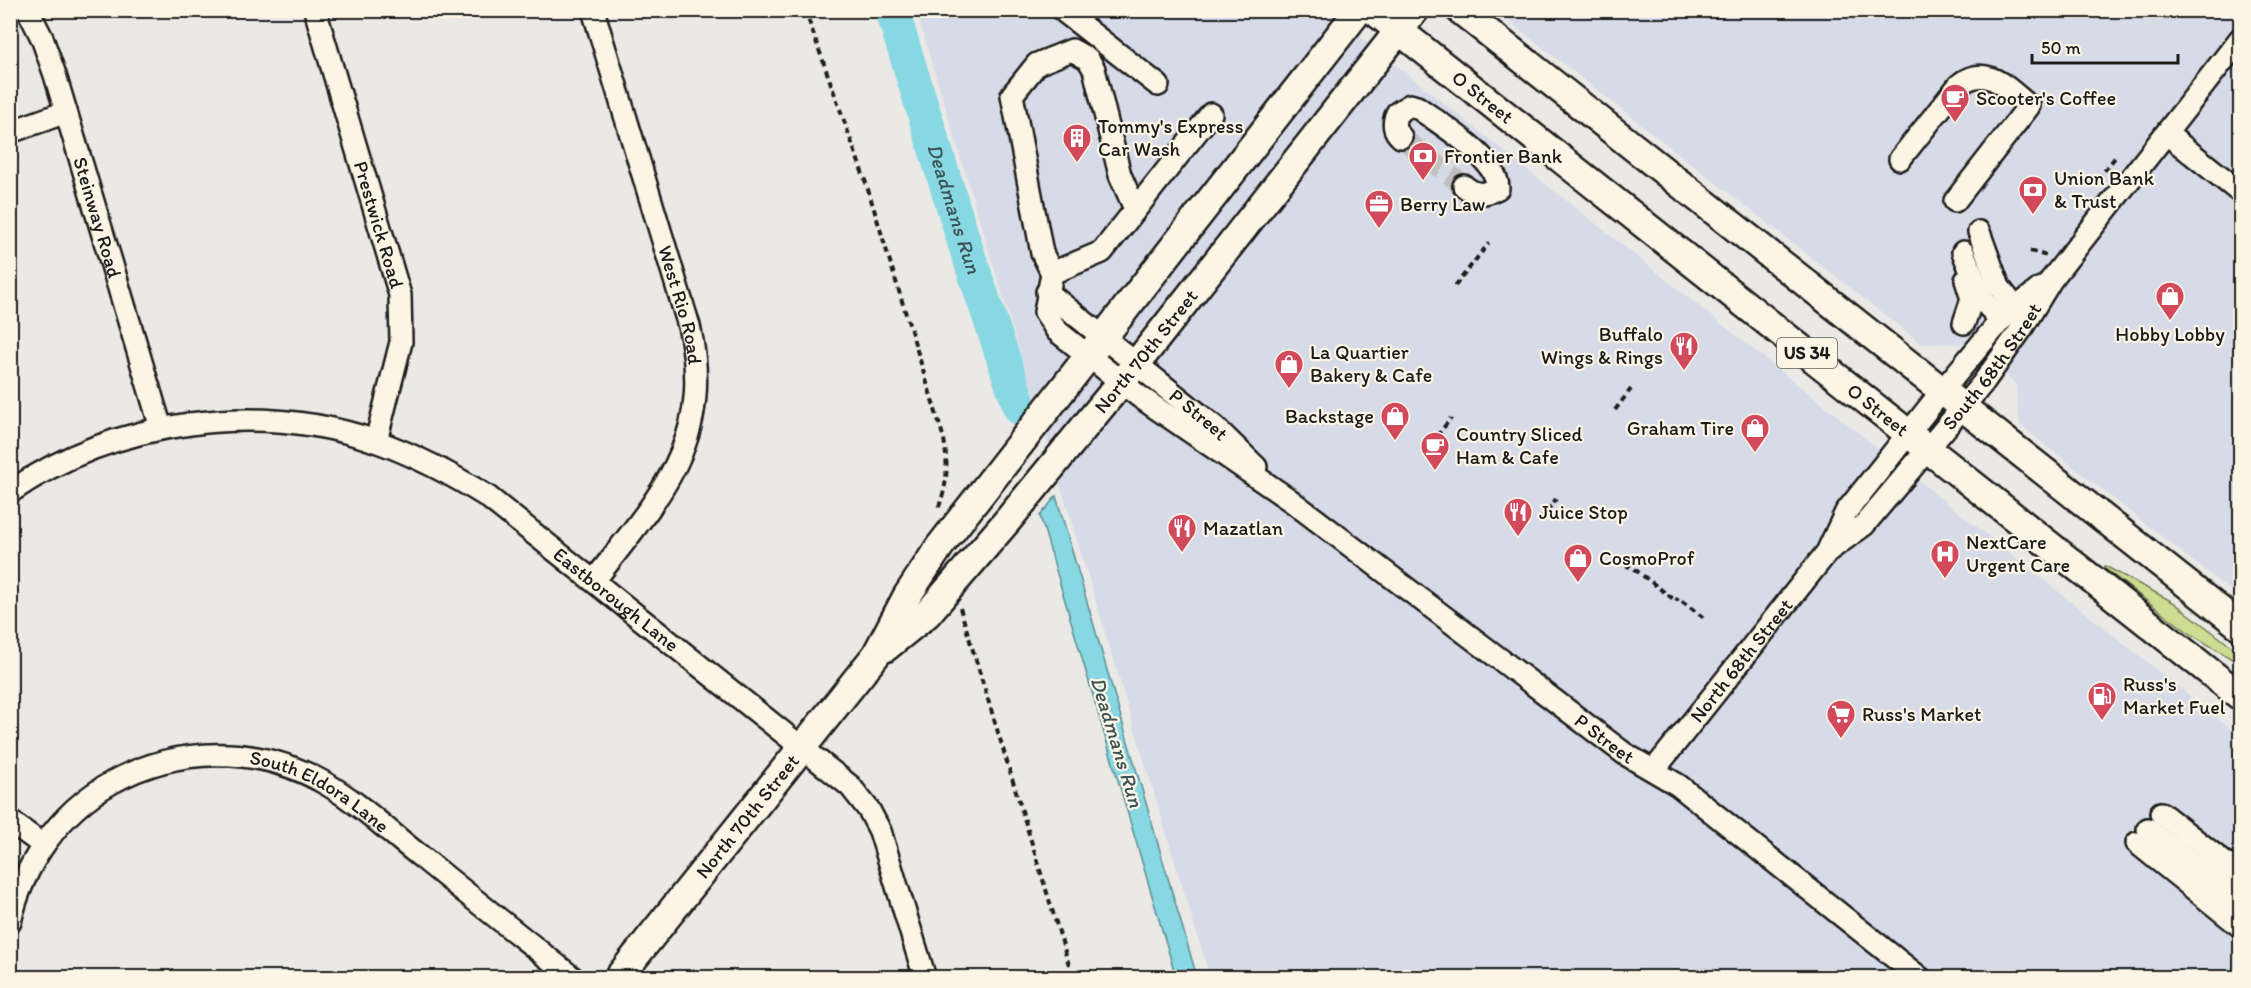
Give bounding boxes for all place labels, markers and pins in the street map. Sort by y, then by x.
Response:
cafe icon: Scooter's Coffee [1939,82,1971,124]
place label: Scooter's Coffee [1976,86,2116,110]
place label: Tommy's Express Car Wash [1098,114,1243,161]
building icon: Tommy's Express Car Wash [1061,122,1093,164]
bank icon: Frontier Bank [1407,140,1439,182]
place label: Frontier Bank [1444,144,1563,168]
place label: Union Bank & Trust [2054,166,2155,213]
bank icon: Union Bank & Trust [2017,174,2049,216]
office icon: Berry Law [1363,188,1395,230]
place label: Berry Law [1400,192,1485,216]
shop icon: Hobby Lobby [2154,280,2186,322]
place label: Buffalo Wings & Rings [1541,322,1663,369]
place label: Hobby Lobby [2115,322,2225,346]
restaurant icon: Buffalo Wings & Rings [1668,330,1700,372]
place label: La Quartier Bakery & Cafe [1310,340,1432,387]
shop icon: La Quartier Bakery & Cafe [1273,348,1305,390]
shop icon: Backstage [1379,400,1411,442]
place label: Backstage [1285,404,1374,428]
shop icon: Graham Tire [1739,412,1771,454]
place label: Graham Tire [1627,416,1734,440]
place label: Country Sliced Ham & Cafe [1456,422,1583,469]
cafe icon: Country Sliced Ham & Cafe [1419,430,1451,472]
restaurant icon: Juice Stop [1502,496,1534,538]
place label: Juice Stop [1539,500,1628,524]
restaurant icon: Mazatlan [1166,512,1198,554]
place label: Mazatlan [1203,516,1283,540]
place label: NextCare Urgent Care [1966,530,2070,577]
hospital icon: NextCare Urgent Care [1929,538,1961,580]
shop icon: CosmoProf [1562,542,1594,584]
place label: CosmoProf [1599,546,1695,570]
place label: Russ's Market Fuel [2123,672,2226,719]
fuel station icon: Russ's Market Fuel [2086,680,2118,722]
supermarket icon: Russ's Market [1825,698,1857,740]
place label: Russ's Market [1862,702,1981,726]

